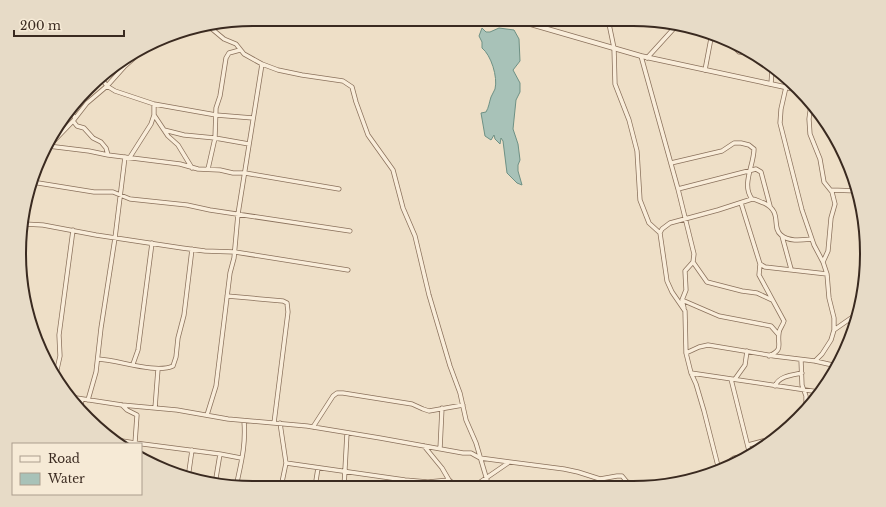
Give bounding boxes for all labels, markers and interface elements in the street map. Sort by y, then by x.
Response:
scale bar [14,12,124,38]
text: 200 m [20,18,61,33]
legend [12,443,142,495]
text: Road [48,451,80,466]
text: Water [47,471,85,486]

